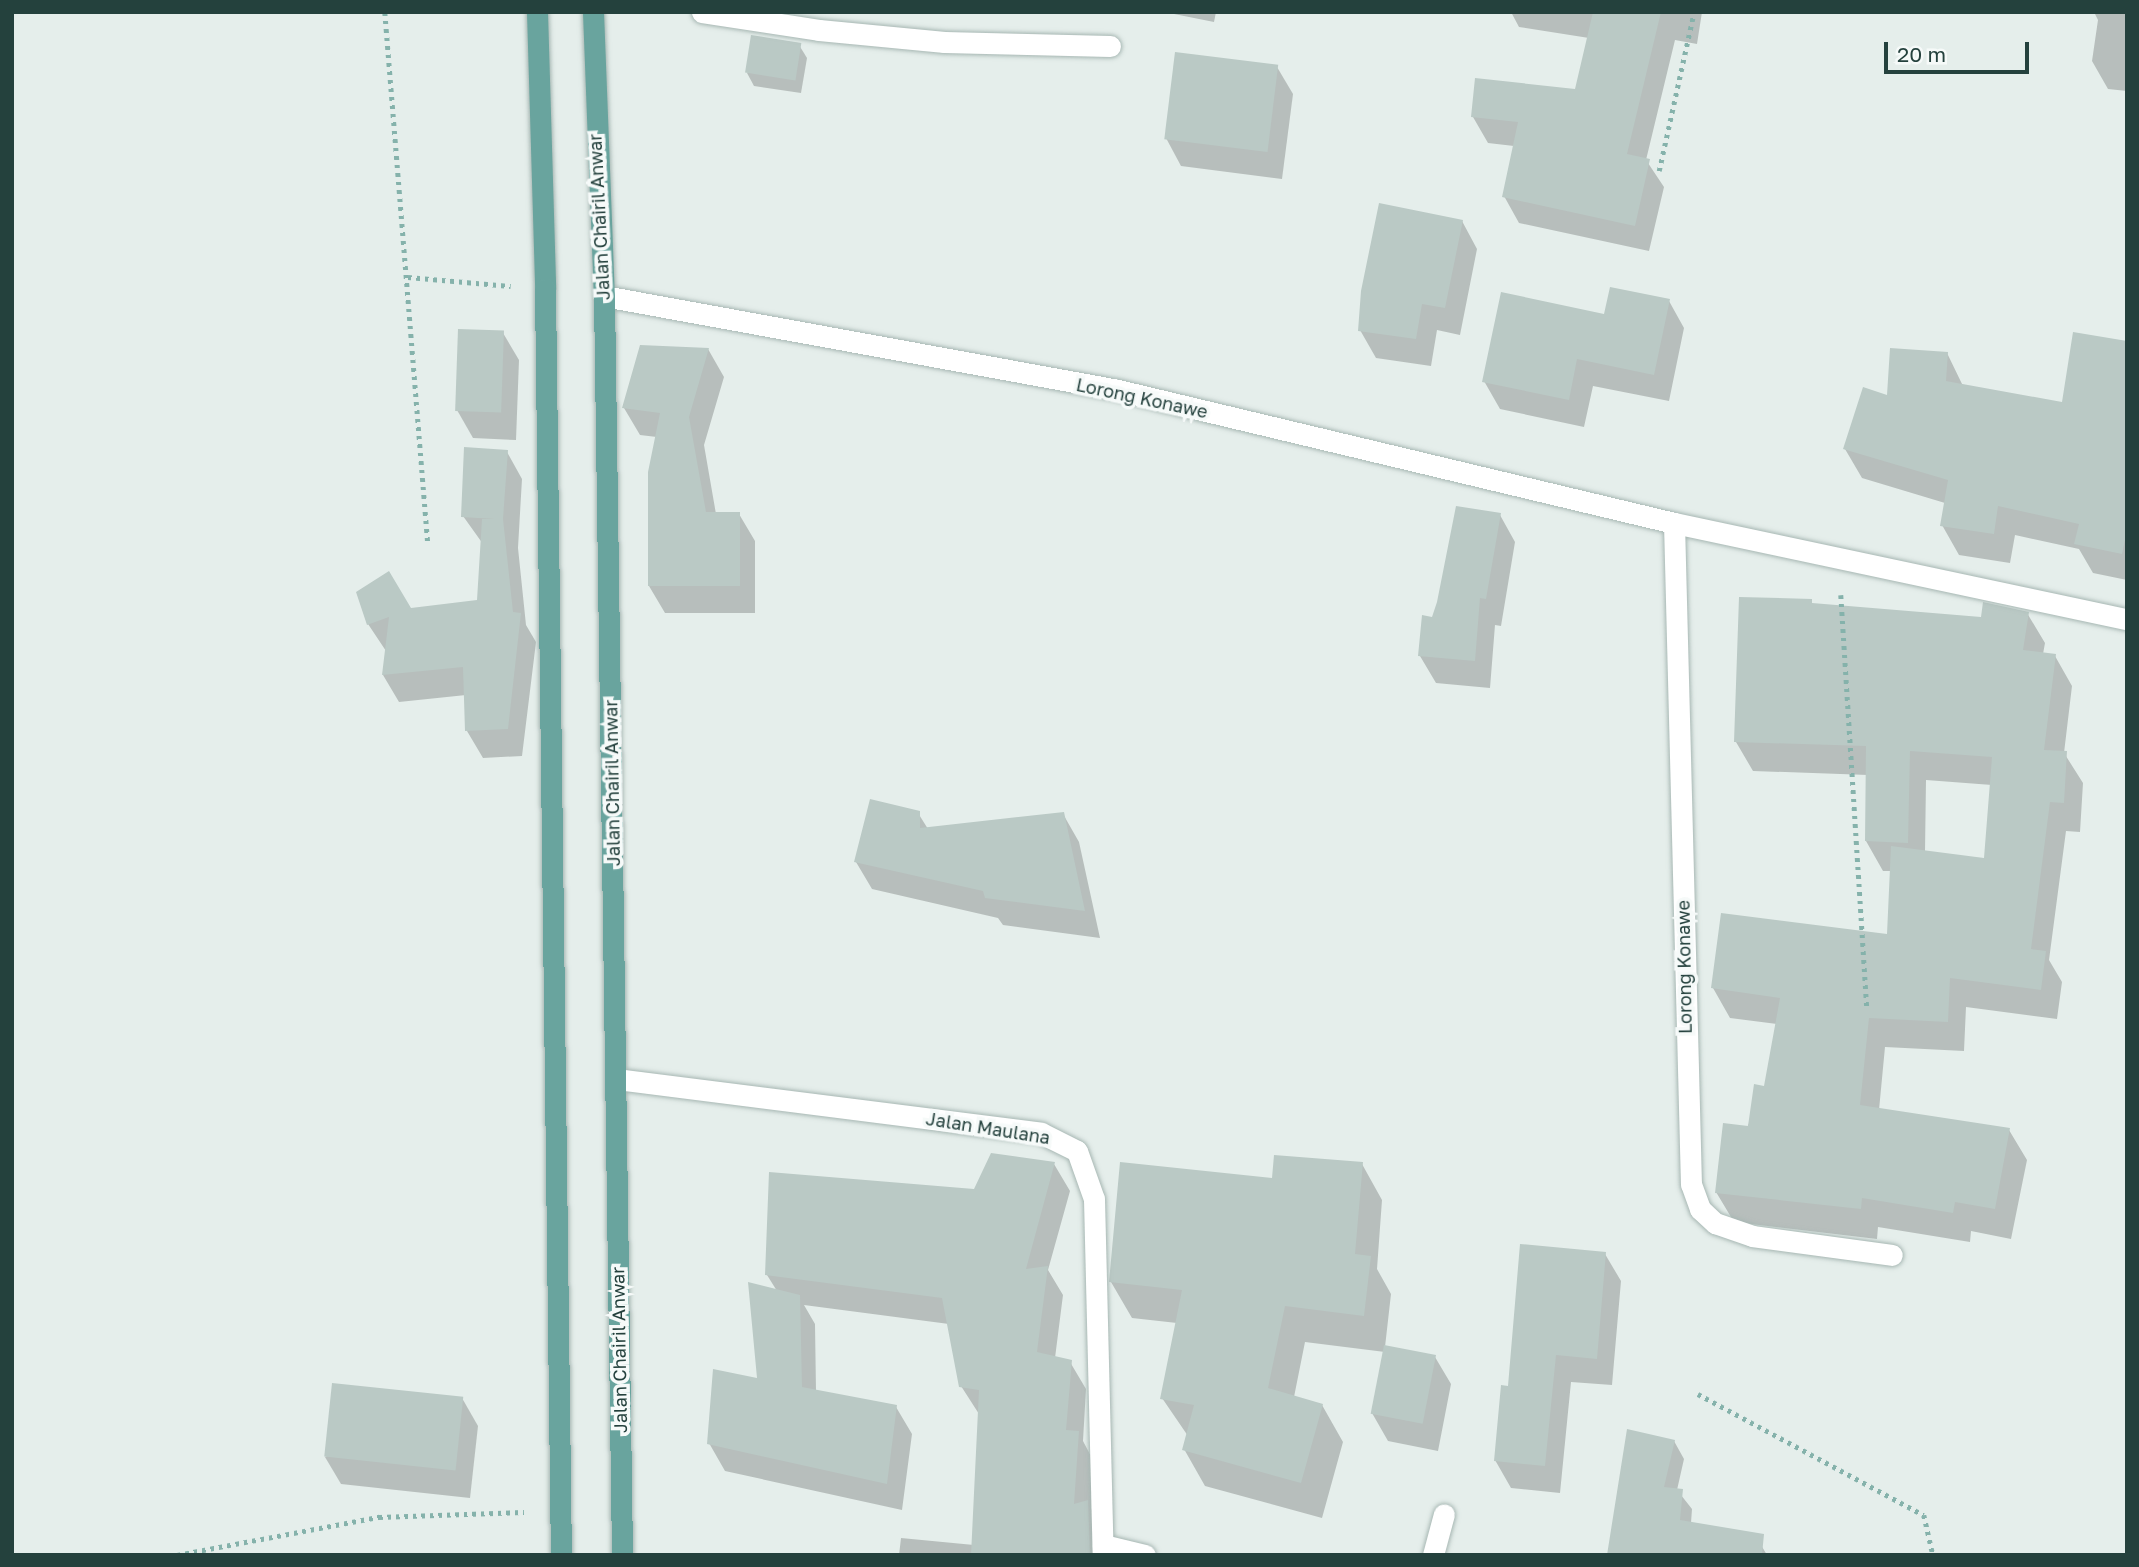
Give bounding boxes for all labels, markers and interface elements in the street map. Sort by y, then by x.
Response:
scale bar [1887,28,2032,72]
text: 20 m [1897,41,1946,67]
street label: Jalan Chairil Anwar [584,133,614,301]
street label: Lorong Konawe [1074,374,1210,422]
street label: Jalan Chairil Anwar [600,700,624,866]
street label: Lorong Konawe [1672,900,1696,1034]
street label: Jalan Maulana [924,1108,1052,1148]
street label: Jalan Chairil Anwar [607,1267,631,1433]

